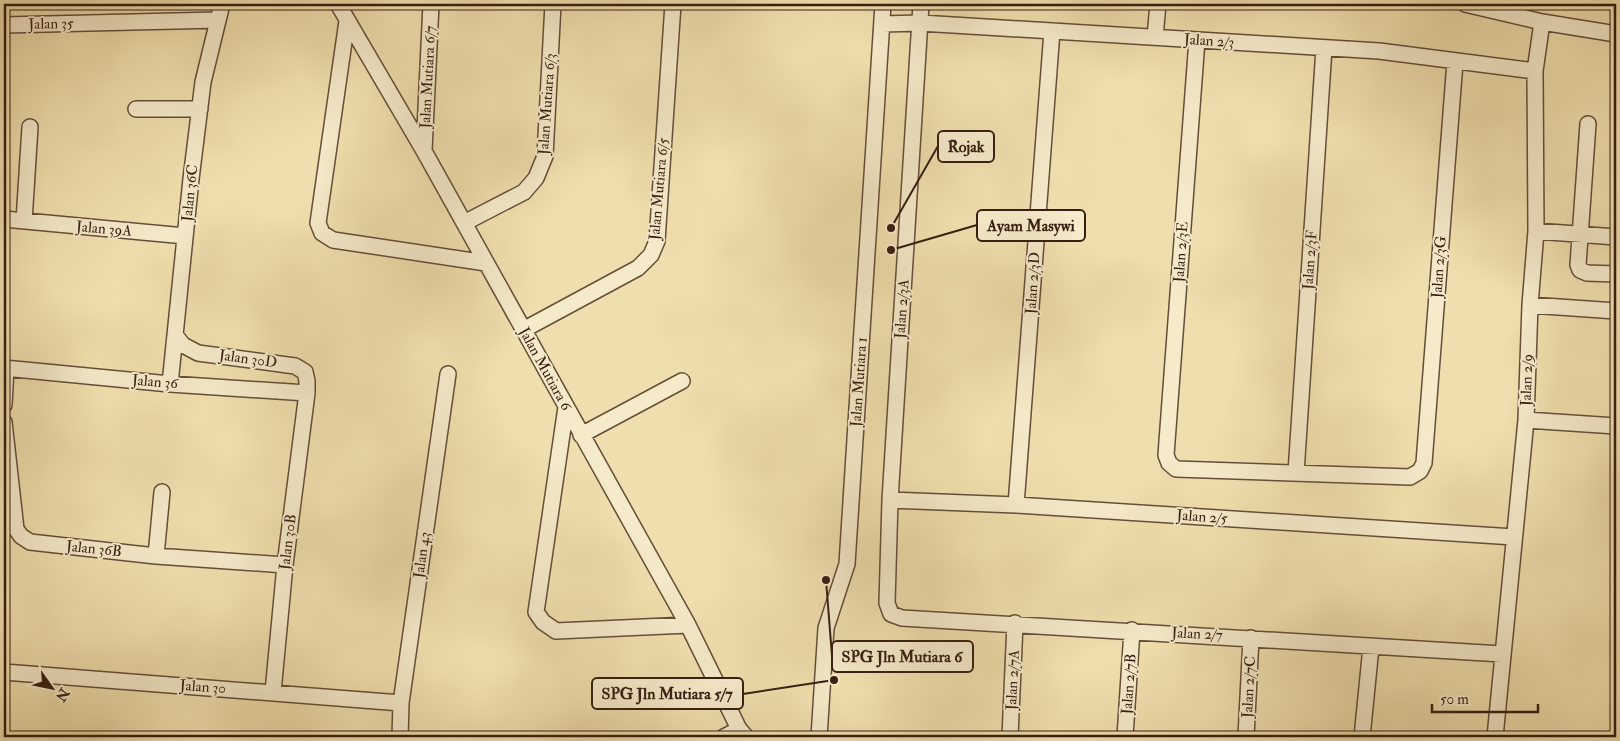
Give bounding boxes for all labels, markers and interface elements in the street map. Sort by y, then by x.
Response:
street label: Jalan 35 [27,14,74,35]
street label: Jalan Mutiara 6/7 [416,25,441,130]
street label: Jalan 2/3 [1182,30,1235,53]
street label: Jalan Mutiara 6/3 [534,52,561,157]
callout: Rojak [938,131,994,162]
street label: Jalan Mutiara 6/5 [645,137,674,242]
text: Rojak [948,137,985,157]
street label: Jalan 36C [177,164,203,223]
callout: Ayam Masywi [977,210,1085,241]
text: Ayam Masywi [986,216,1076,237]
street label: Jalan 39A [74,217,133,242]
street label: Jalan 2/3E [1169,221,1194,284]
street label: Jalan 2/3F [1298,229,1323,291]
street label: Jalan 2/3G [1427,235,1452,300]
street label: Jalan 2/3D [1021,251,1046,316]
street label: Jalan 2/3A [890,278,915,340]
street label: Jalan Mutiara 6 [513,323,576,416]
street label: Jalan Mutiara 1 [846,336,873,429]
street label: Jalan 30D [217,345,278,373]
street label: Jalan 2/9 [1517,354,1538,407]
street label: Jalan 36 [130,370,180,395]
street label: Jalan 2/5 [1175,506,1228,529]
street label: Jalan 30B [275,513,302,572]
street label: Jalan 43 [409,531,436,581]
street label: Jalan 36B [64,537,123,562]
street label: Jalan 2/7 [1170,623,1223,646]
callout: SPG Jln Mutiara 6 [832,641,973,672]
text: SPG Jln Mutiara 6 [842,647,964,668]
street label: Jalan 2/7A [1002,649,1025,712]
street label: Jalan 2/7B [1117,653,1142,716]
street label: Jalan 2/7C [1238,655,1261,720]
north arrow [28,664,78,714]
street label: Jalan 30 [178,676,227,699]
callout: SPG Jln Mutiara 5/7 [592,678,743,709]
scale bar [1432,681,1539,713]
text: N [52,684,74,705]
text: SPG Jln Mutiara 5/7 [601,684,733,705]
text: 50 m [1440,690,1469,709]

